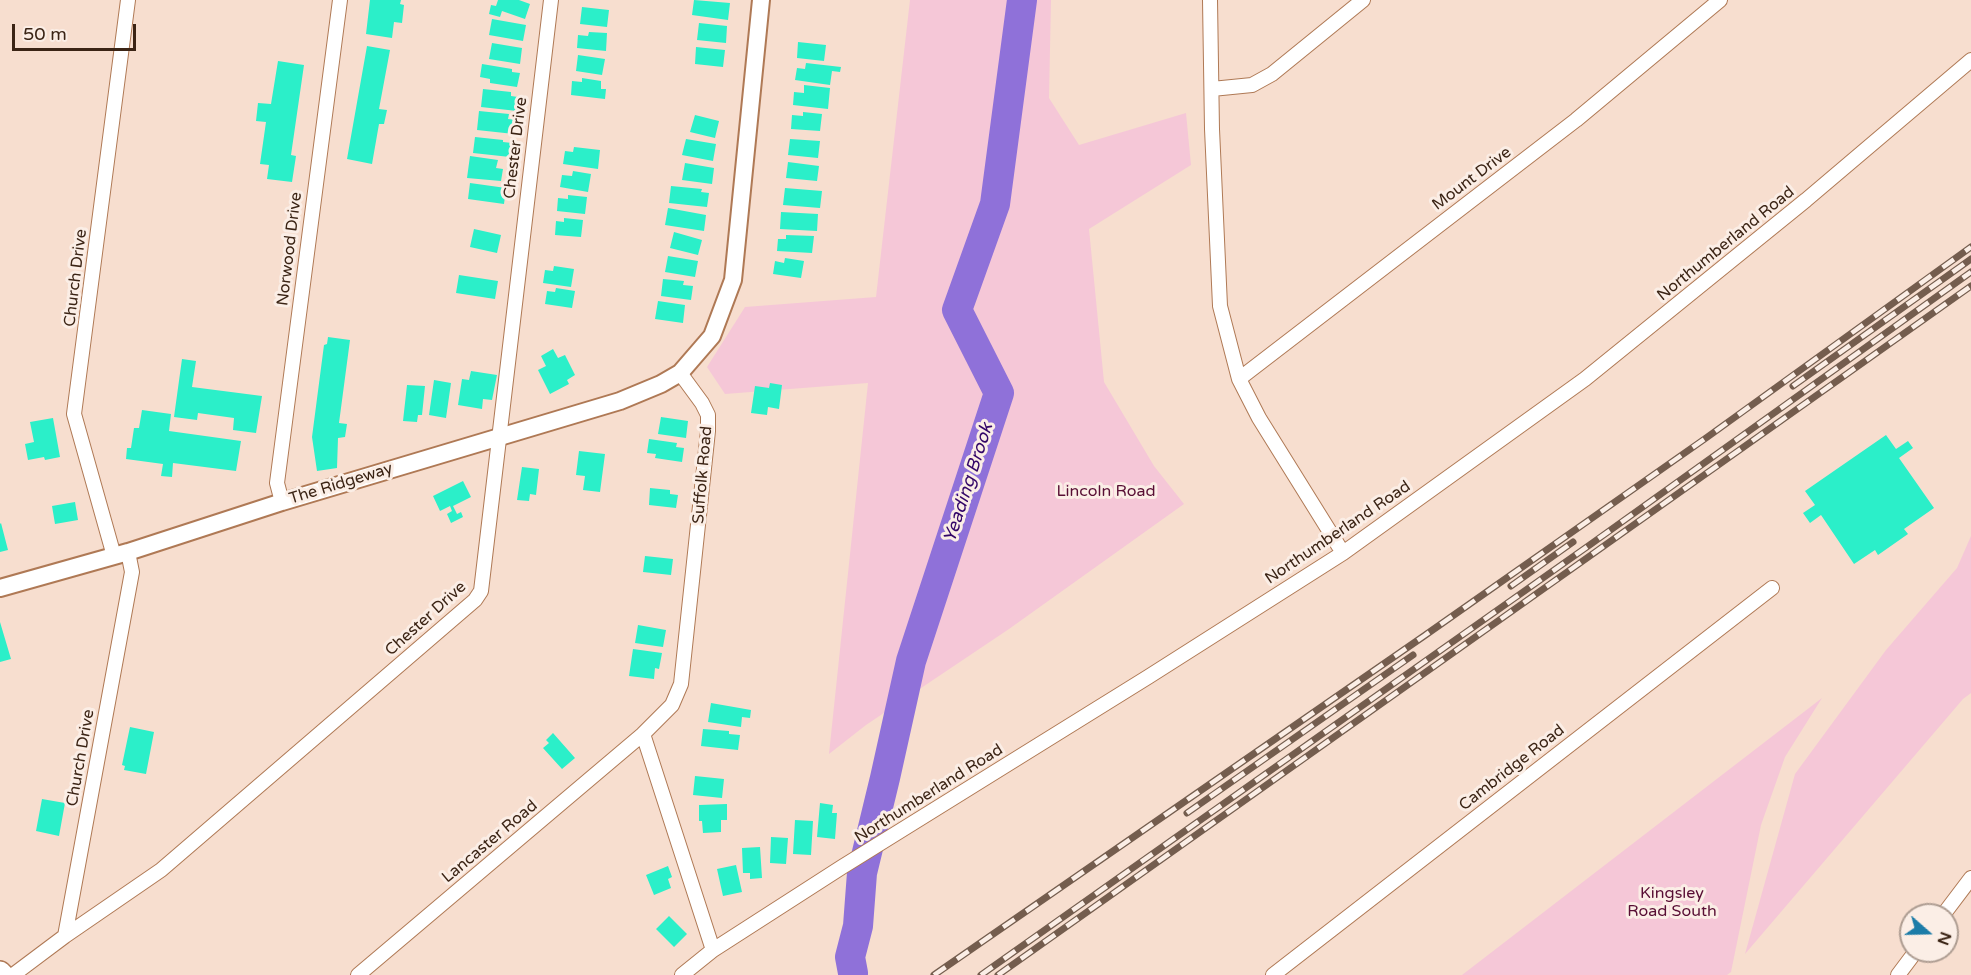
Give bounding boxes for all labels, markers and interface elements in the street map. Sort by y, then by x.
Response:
scale bar [15,12,140,50]
text: 50 m [23,23,67,45]
street label: Chester Drive [500,96,532,200]
street label: Mount Drive [1429,143,1515,215]
street label: Northumberland Road [1653,183,1799,305]
street label: Norwood Drive [274,191,306,307]
street label: Church Drive [60,228,92,328]
water label: Yeading Brook [940,421,998,545]
street label: Suffolk Road [689,425,717,525]
street label: The Ridgeway [287,459,395,509]
street label: Northumberland Road [1262,477,1414,589]
park label: Lincoln Road [1056,482,1156,502]
street label: Chester Drive [382,578,470,660]
street label: Church Drive [63,708,99,808]
street label: Cambridge Road [1455,721,1569,815]
street label: Northumberland Road [851,741,1007,847]
street label: Lancaster Road [438,797,542,887]
park label: Kingsley Road South [1627,884,1717,922]
north arrow [1899,903,1959,963]
text: N [1932,929,1956,948]

